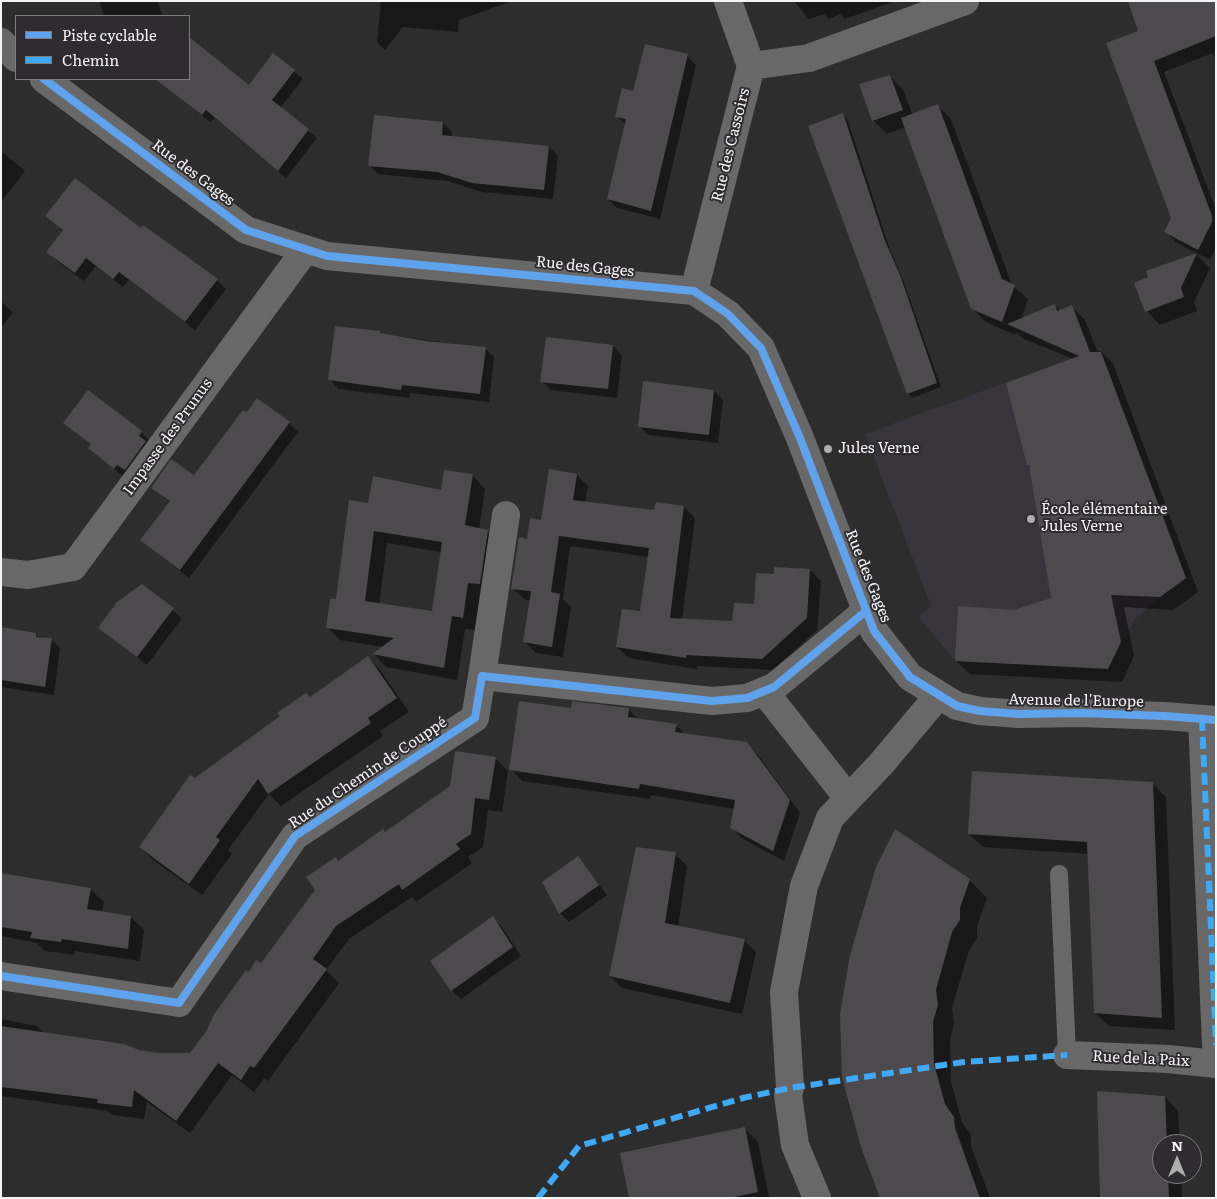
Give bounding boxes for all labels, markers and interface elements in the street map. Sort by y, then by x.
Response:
legend [15,15,190,80]
text: Piste cyclable [62,23,157,46]
text: Chemin [62,48,119,71]
street label: Rue des Cassoirs [708,86,754,204]
street label: Rue des Gages [148,136,238,210]
street label: Rue des Gages [535,253,635,281]
street label: Impasse des Prunus [120,375,216,499]
place label: Jules Verne [838,440,920,458]
marker: Jules Verne [822,443,834,455]
place label: École élémentaire Jules Verne [1041,501,1168,536]
marker: École élémentaire Jules Verne [1025,513,1037,525]
street label: Rue des Gages [841,527,895,625]
street label: Avenue de l'Europe [1008,691,1144,711]
street label: Rue du Chemin de Couppé [285,713,451,833]
street label: Rue de la Paix [1092,1047,1190,1071]
north arrow [1152,1134,1202,1184]
text: N [1171,1135,1183,1155]

